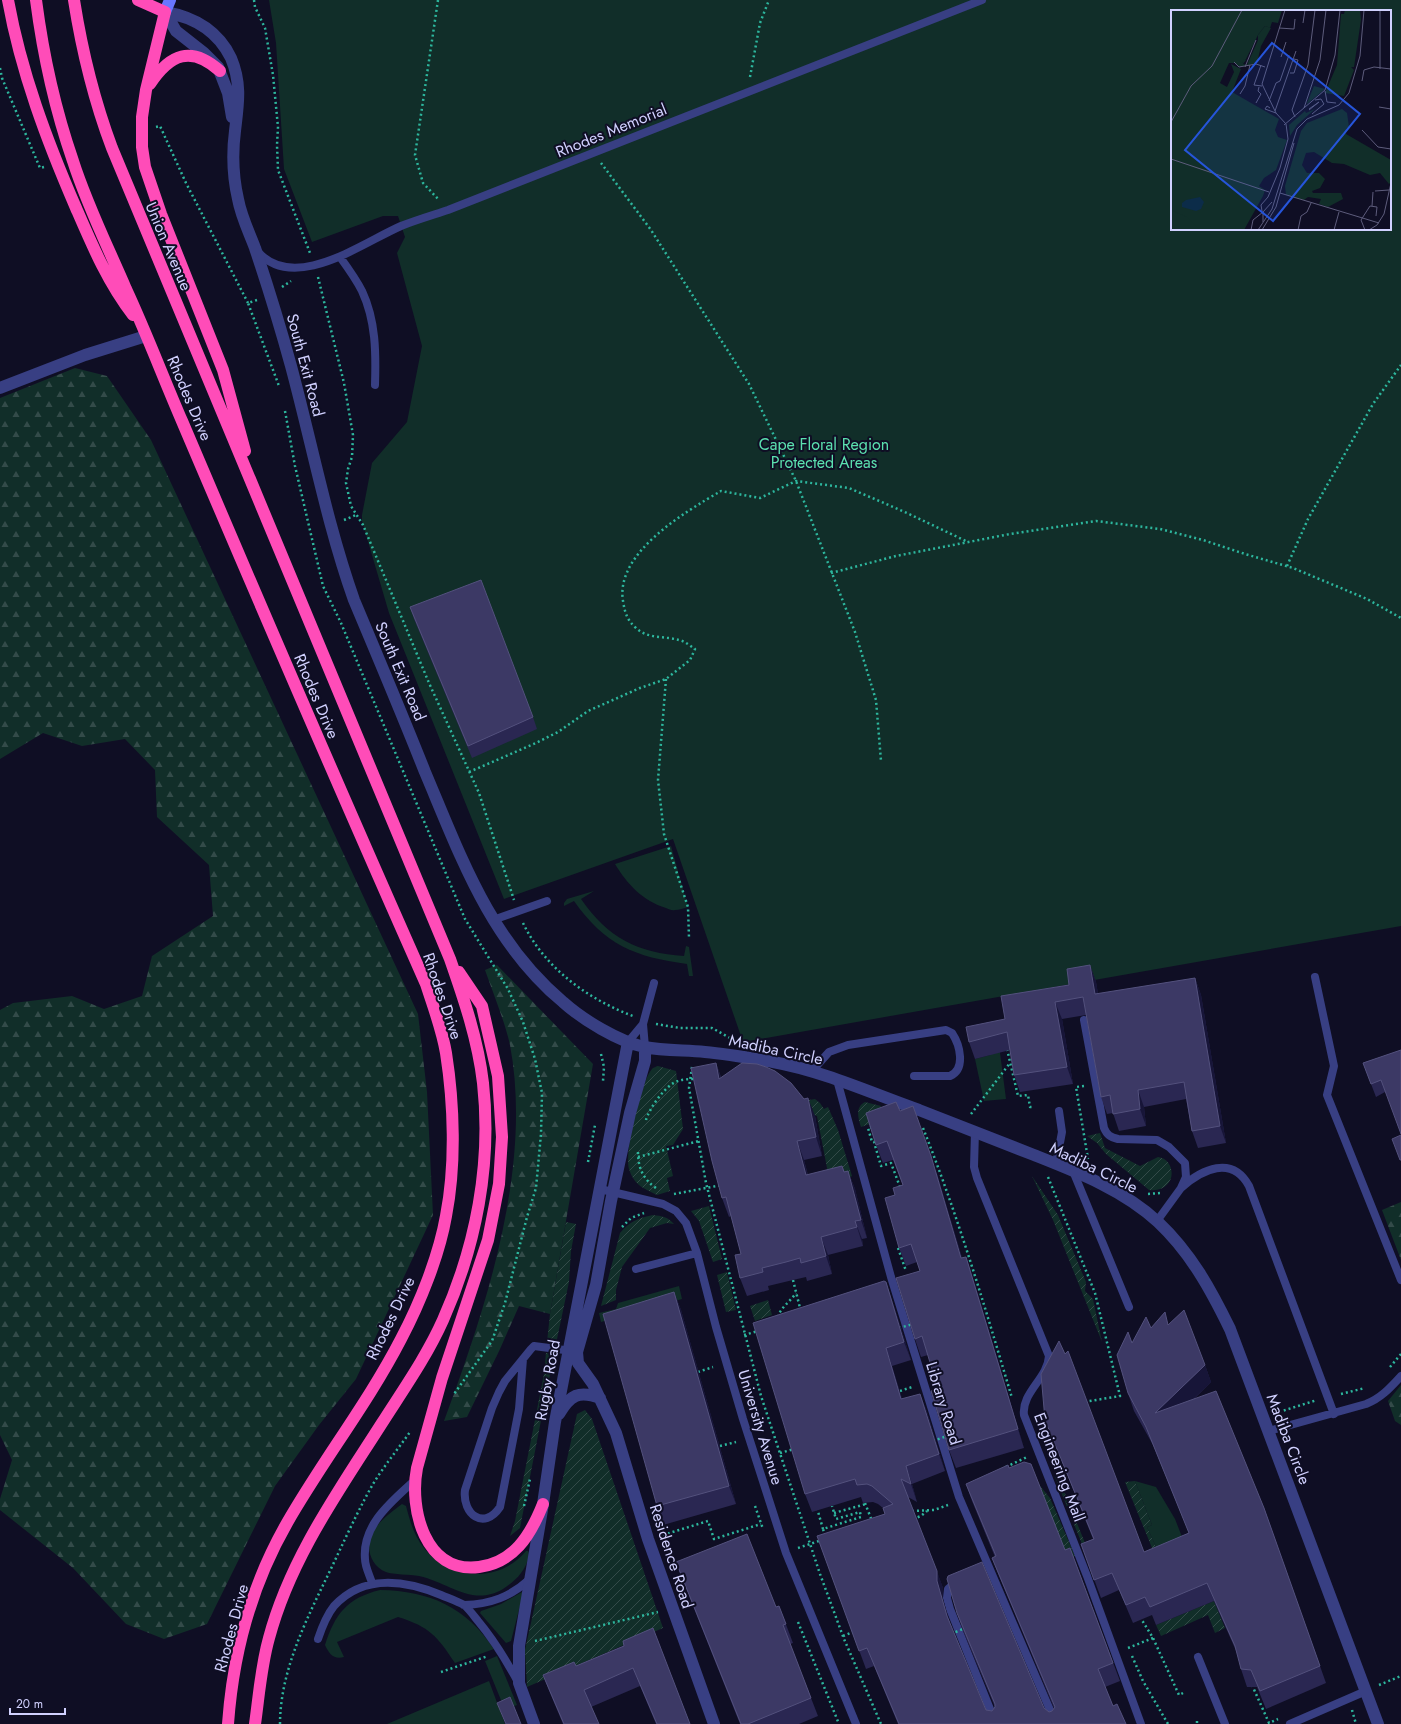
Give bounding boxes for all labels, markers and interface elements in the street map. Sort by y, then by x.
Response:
inset map [1171,10,1391,230]
street label: Rhodes Memorial [552,98,670,163]
street label: Union Avenue [140,198,198,294]
street label: South Exit Road [281,311,330,419]
street label: Rhodes Drive [161,352,218,444]
park label: Cape Floral Region Protected Areas [759,433,889,474]
street label: South Exit Road [369,618,432,724]
street label: Rhodes Drive [288,650,345,742]
street label: Rhodes Drive [417,950,468,1043]
street label: Madiba Circle [727,1028,825,1071]
street label: Madiba Circle [1046,1136,1142,1199]
street label: Rhodes Drive [360,1273,421,1364]
street label: Rugby Road [529,1338,566,1422]
street label: Library Road [920,1359,967,1448]
street label: University Avenue [732,1367,789,1488]
street label: Madiba Circle [1261,1390,1316,1488]
street label: Engineering Mall [1028,1409,1091,1525]
street label: Residence Road [644,1501,699,1611]
street label: Rhodes Drive [209,1582,254,1675]
scale bar [10,1690,65,1716]
text: 20 m [16,1695,43,1713]

